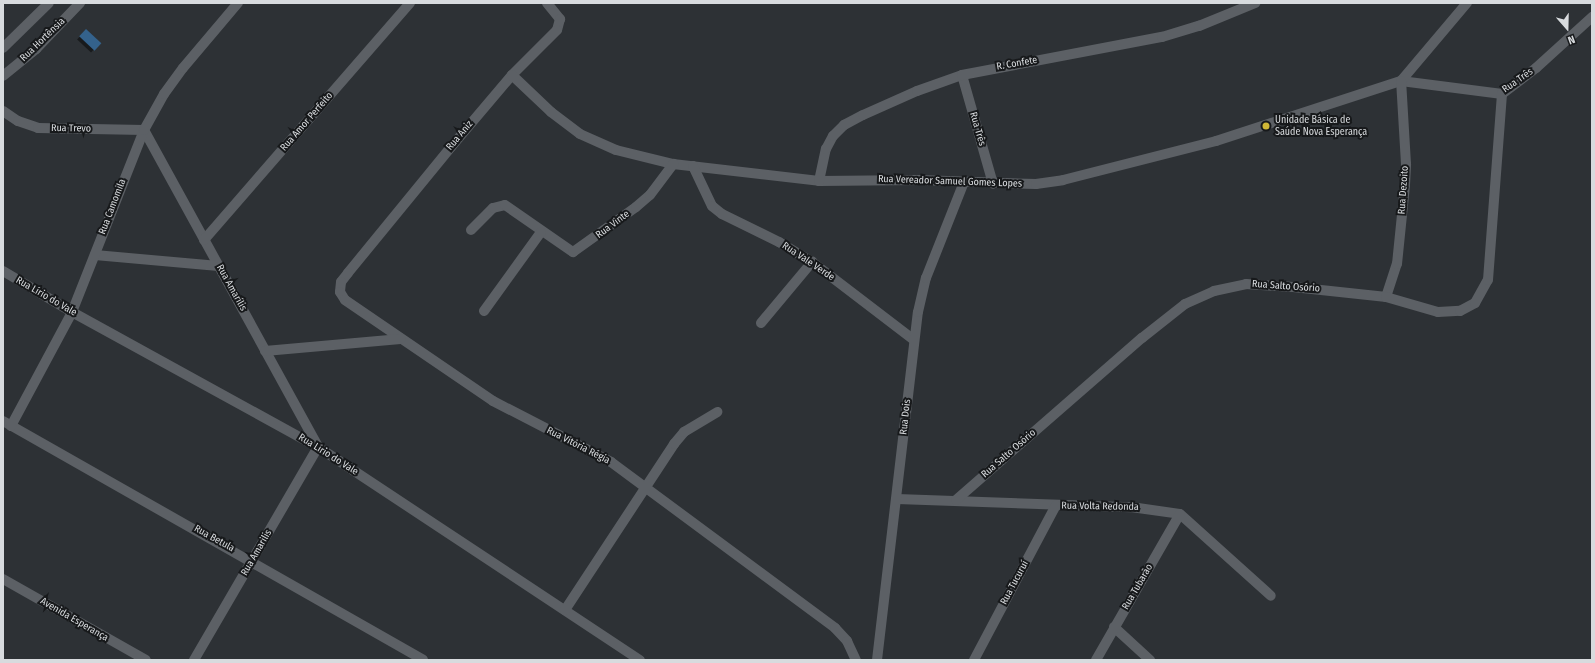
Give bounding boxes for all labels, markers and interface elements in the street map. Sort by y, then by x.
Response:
north arrow [1547,8,1587,48]
street label: Rua Hortênsia [18,16,68,64]
text: N [1566,33,1577,47]
street label: R. Confete [996,55,1038,73]
street label: Rua Três [1500,66,1536,96]
street label: Rua Amor Perfeito [278,90,336,154]
street label: Rua Três [966,111,988,147]
place label: Unidade Básica de Saúde Nova Esperança [1275,114,1367,138]
street label: Rua Aniz [444,119,476,153]
marker: Unidade Básica de Saúde Nova Esperança [1260,120,1272,132]
street label: Rua Trevo [51,123,91,135]
street label: Rua Dezoito [1396,165,1412,215]
street label: Rua Vereador Samuel Gomes Lopes [878,173,1022,191]
street label: Rua Camomila [97,178,129,236]
street label: Rua Vinte [594,209,632,241]
street label: Rua Vale Verde [780,240,836,284]
street label: Rua Amarílis [213,263,249,313]
street label: Rua Lírio do Vale [13,275,79,319]
street label: Rua Salto Osório [1252,279,1320,295]
street label: Rua Dois [898,399,914,435]
street label: Rua Vitória Régia [544,425,612,467]
street label: Rua Salto Osório [979,427,1039,481]
street label: Rua Lírio do Vale [296,432,360,478]
street label: Rua Volta Redonda [1061,500,1139,514]
street label: Rua Betula [192,523,236,555]
street label: Rua Amarilis [239,528,275,578]
street label: Rua Tucuruí [998,559,1032,607]
street label: Rua Tubarão [1120,562,1156,612]
street label: Avenida Esperança [38,596,110,644]

